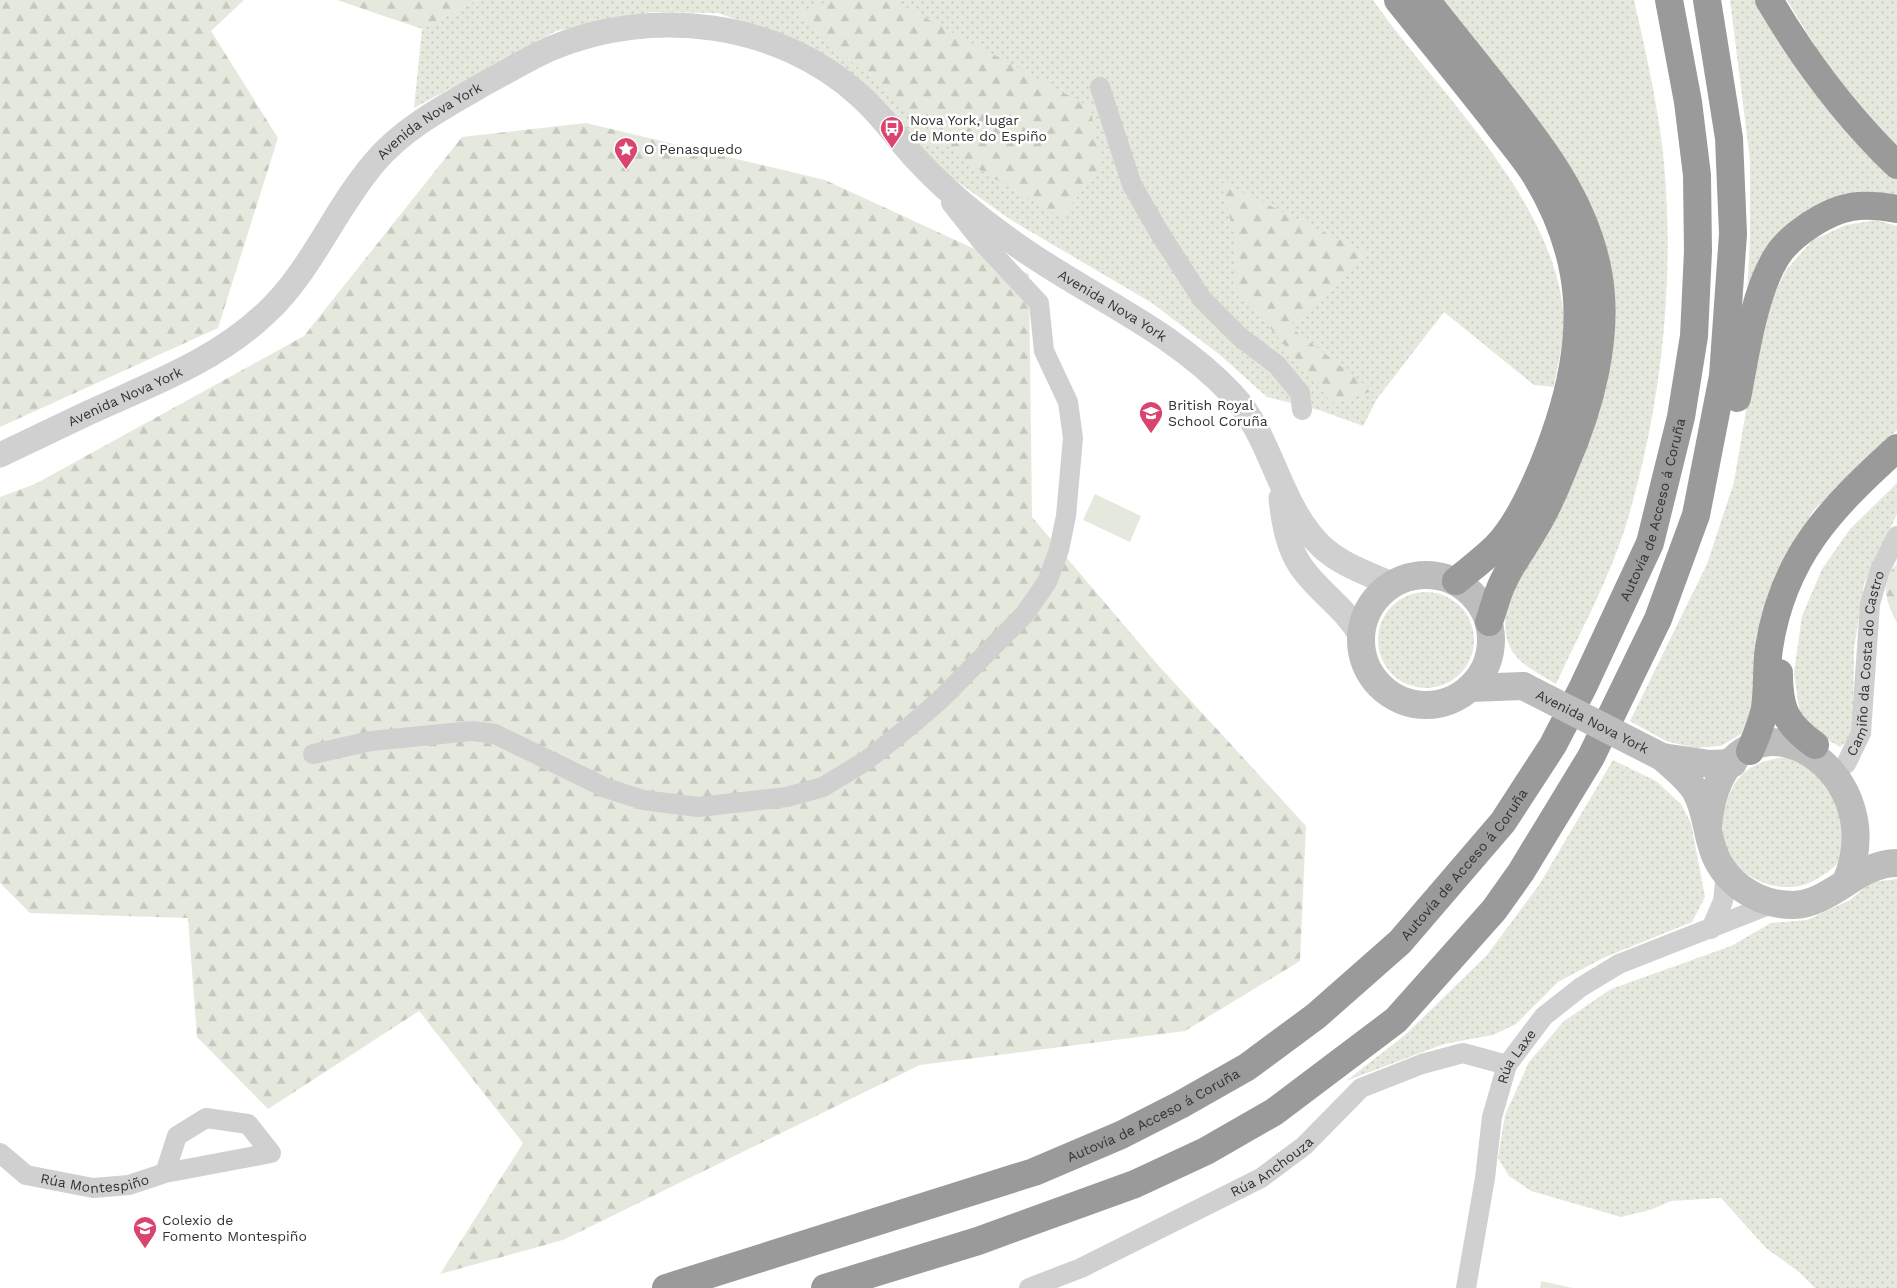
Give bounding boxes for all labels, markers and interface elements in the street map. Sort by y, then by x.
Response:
street label: Avenida Nova York [373,79,484,163]
place label: Nova York, lugar de Monte do Espiño [910,112,1047,144]
bus stop icon: Nova York, lugar de Monte do Espiño [879,115,905,149]
place icon: O Penasquedo [613,136,639,170]
place label: O Penasquedo [644,141,742,157]
street label: Avenida Nova York [1055,266,1170,345]
street label: Avenida Nova York [65,363,185,430]
place label: British Royal School Coruña [1168,397,1268,429]
school or university icon: British Royal School Coruña [1138,400,1164,434]
street label: Autovía de Acceso á Coruña [1616,416,1688,604]
street label: Camiño da Costa do Castro [1843,569,1887,758]
street label: Avenida Nova York [1533,686,1651,757]
street label: Autovía de Acceso á Coruña [1397,786,1531,943]
street label: Rúa Laxe [1494,1026,1539,1086]
street label: Autovía de Acceso á Coruña [1064,1065,1242,1165]
street label: Rúa Anchouza [1228,1133,1317,1200]
street label: Rúa Montespiño [39,1170,151,1196]
place label: Colexio de Fomento Montespiño [162,1212,307,1244]
school or university icon: Colexio de Fomento Montespiño [132,1215,158,1249]

